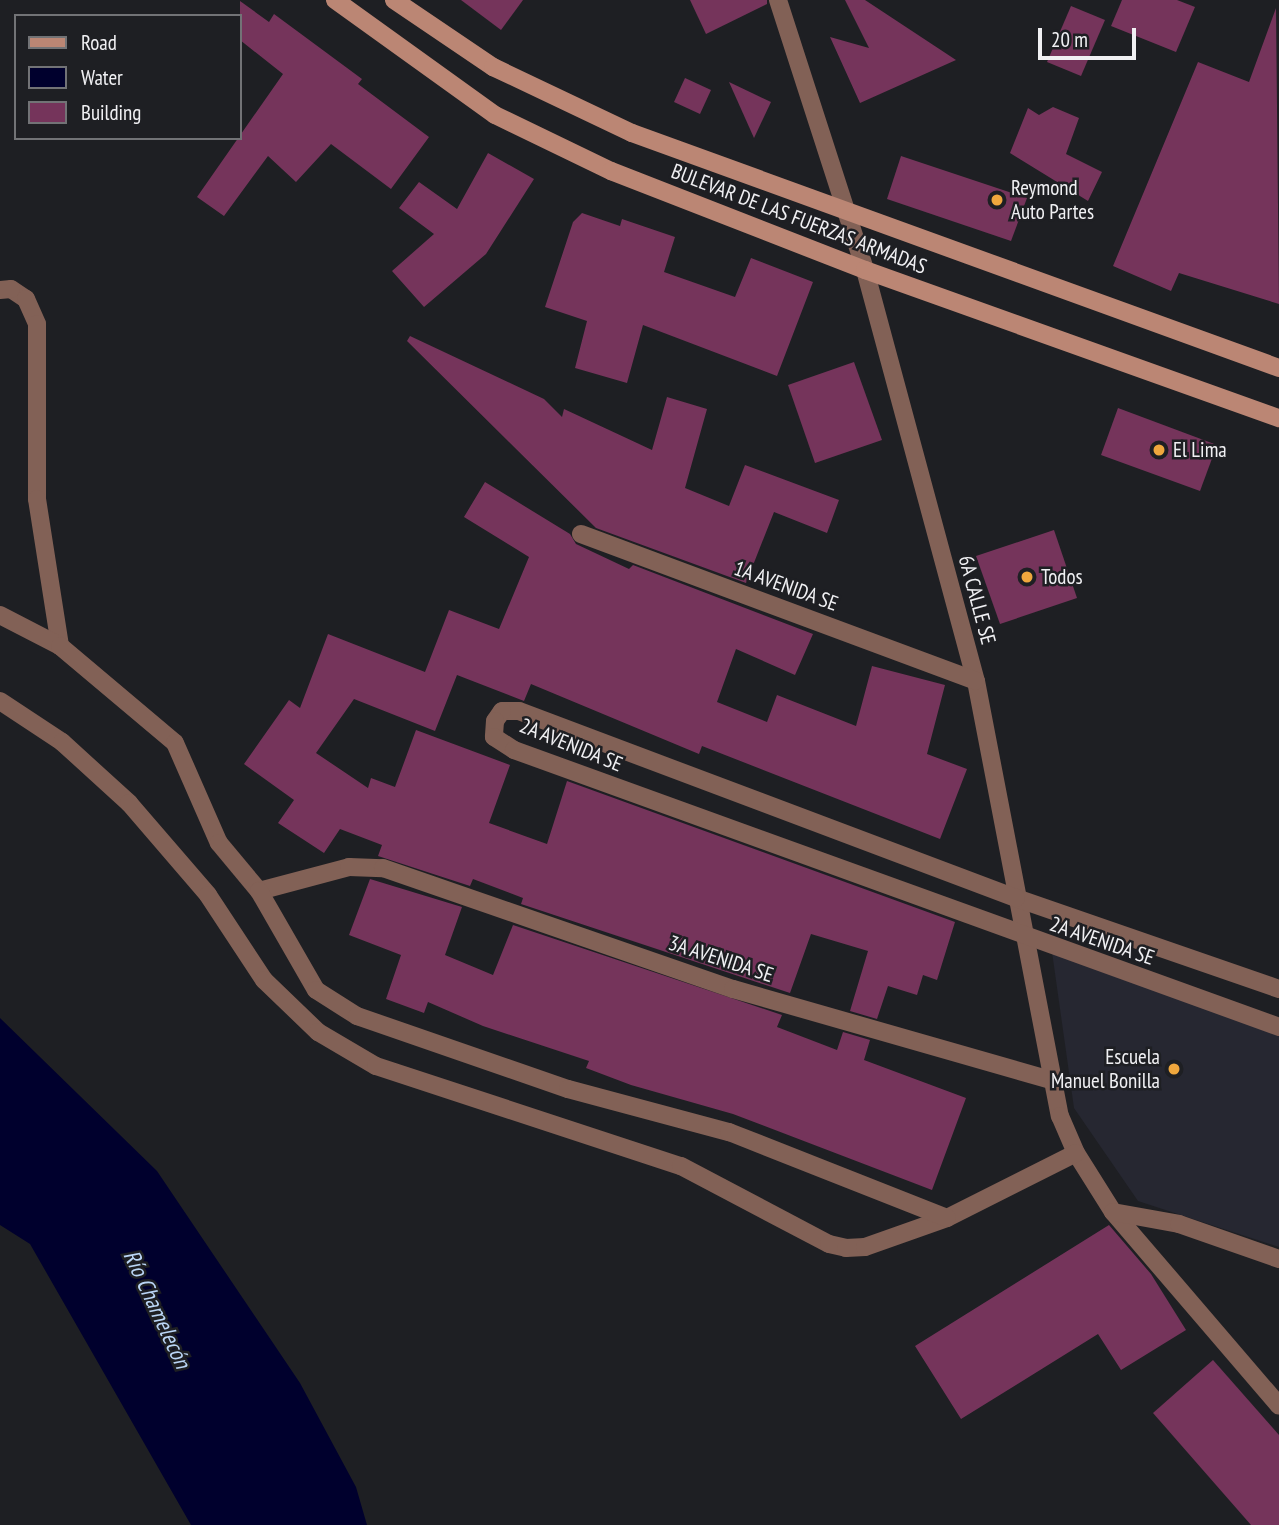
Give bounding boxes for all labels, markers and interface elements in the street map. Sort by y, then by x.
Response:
legend [14,14,242,140]
scale bar [1041,14,1139,58]
text: 20 m [1051,26,1088,53]
text: Road [81,29,117,56]
text: Water [81,64,123,91]
text: Building [81,99,141,126]
street label: BULEVAR DE LAS FUERZAS ARMADAS [668,158,930,280]
place label: Reymond Auto Partes [1011,175,1094,225]
marker: Reymond Auto Partes [989,192,1005,208]
place label: El Lima [1173,437,1227,463]
marker: El Lima [1151,442,1167,458]
street label: 6A CALLE SE [953,552,1001,648]
street label: 1A AVENIDA SE [730,555,842,617]
place label: Todos [1041,564,1083,590]
marker: Todos [1019,569,1035,585]
street label: 2A AVENIDA SE [515,713,627,777]
street label: 2A AVENIDA SE [1045,911,1159,971]
street label: 3A AVENIDA SE [664,930,778,988]
place label: Escuela Manuel Bonilla [1051,1044,1160,1094]
marker: Escuela Manuel Bonilla [1166,1061,1182,1077]
water label: Río Chamelecón [118,1245,196,1373]

